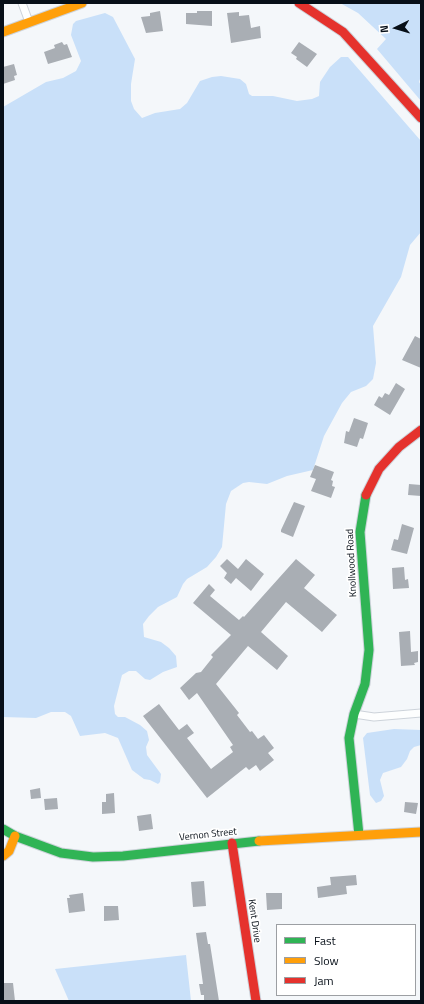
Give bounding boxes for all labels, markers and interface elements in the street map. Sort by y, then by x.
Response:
north arrow [376,8,416,48]
text: N [376,25,392,34]
street label: Knollwood Road [344,529,360,597]
street label: Vernon Street [179,826,237,844]
street label: Kent Drive [245,899,263,943]
legend [276,924,416,996]
text: Fast [314,931,336,950]
text: Slow [314,951,339,970]
text: Jam [314,971,334,990]

